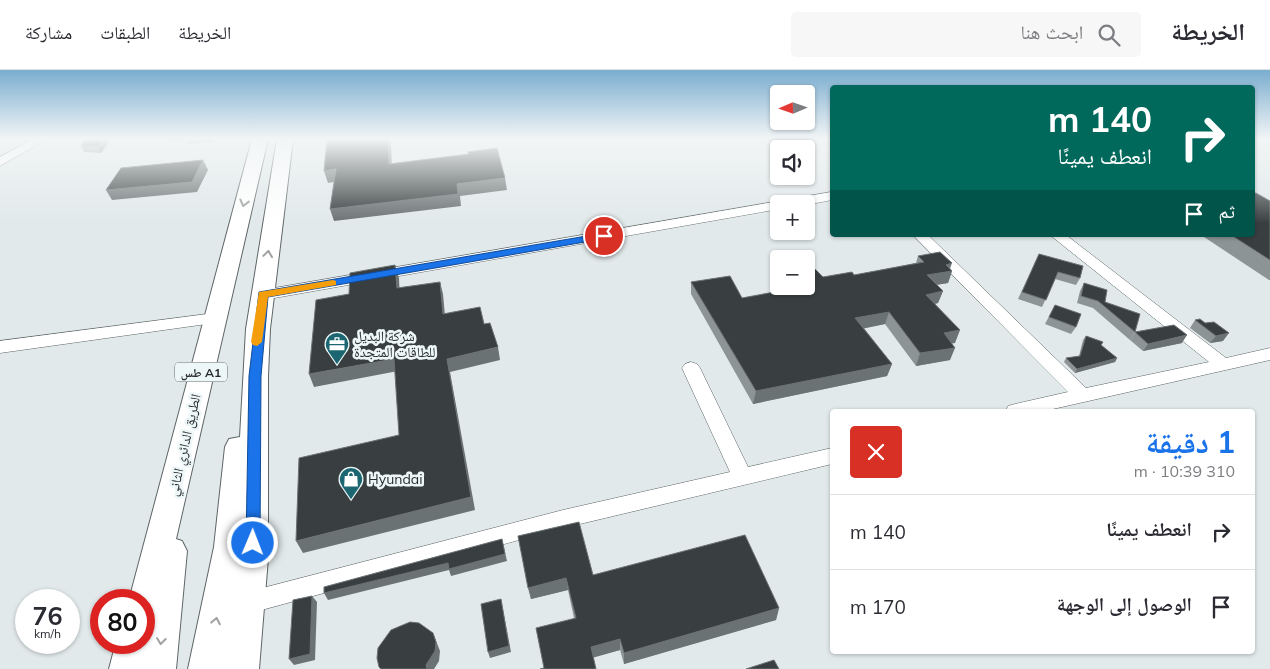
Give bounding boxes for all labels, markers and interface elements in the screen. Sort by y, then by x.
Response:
search box [791,12,1141,57]
text: الخريطة [1171,16,1245,46]
text: ابحث هنا [1020,20,1083,44]
text: مشاركة [25,21,72,44]
text: الطبقات [100,21,150,44]
text: الخريطة [178,21,231,44]
icon: search [1095,21,1123,49]
north arrow [770,85,815,130]
map controls [770,85,815,295]
text: 140 m [1048,97,1152,141]
icon: right [1170,105,1235,170]
button: sound [770,140,815,185]
text: انعطف يمينًا [1058,142,1152,170]
button: + [770,195,815,240]
one-way arrow [239,199,250,208]
text: ثم [1218,199,1235,223]
icon: arrive [1180,200,1208,228]
pin [583,215,625,257]
icon: arrive [590,222,618,250]
one-way arrow [263,250,273,259]
button: − [770,250,815,295]
place label: شركة البديل للطاقات المتجدة [354,327,435,361]
office icon: شركة البديل للطاقات المتجدة [324,331,350,365]
road number: طس A1 [175,362,227,382]
street label: الطريق الدائري الثاني [163,392,207,499]
text: 1 دقيقة [1146,423,1235,461]
button: close [850,426,902,478]
text: 310 m · 10:39 [1134,461,1235,481]
shop icon: Hyundai [338,466,364,500]
place label: Hyundai [368,470,423,488]
position arrow [226,516,278,568]
text: انعطف يمينًا [1106,517,1192,541]
icon: right [1207,518,1235,546]
text: 140 m [850,520,906,544]
speed limit sign: 80 [90,589,155,654]
text: الوصول إلى الوجهة [1057,592,1192,616]
icon: arrive [1207,593,1235,621]
text: 170 m [850,595,906,619]
text: 76 [32,600,63,631]
one-way arrow [210,617,220,626]
text: km/h [34,626,61,641]
one-way arrow [156,638,167,646]

